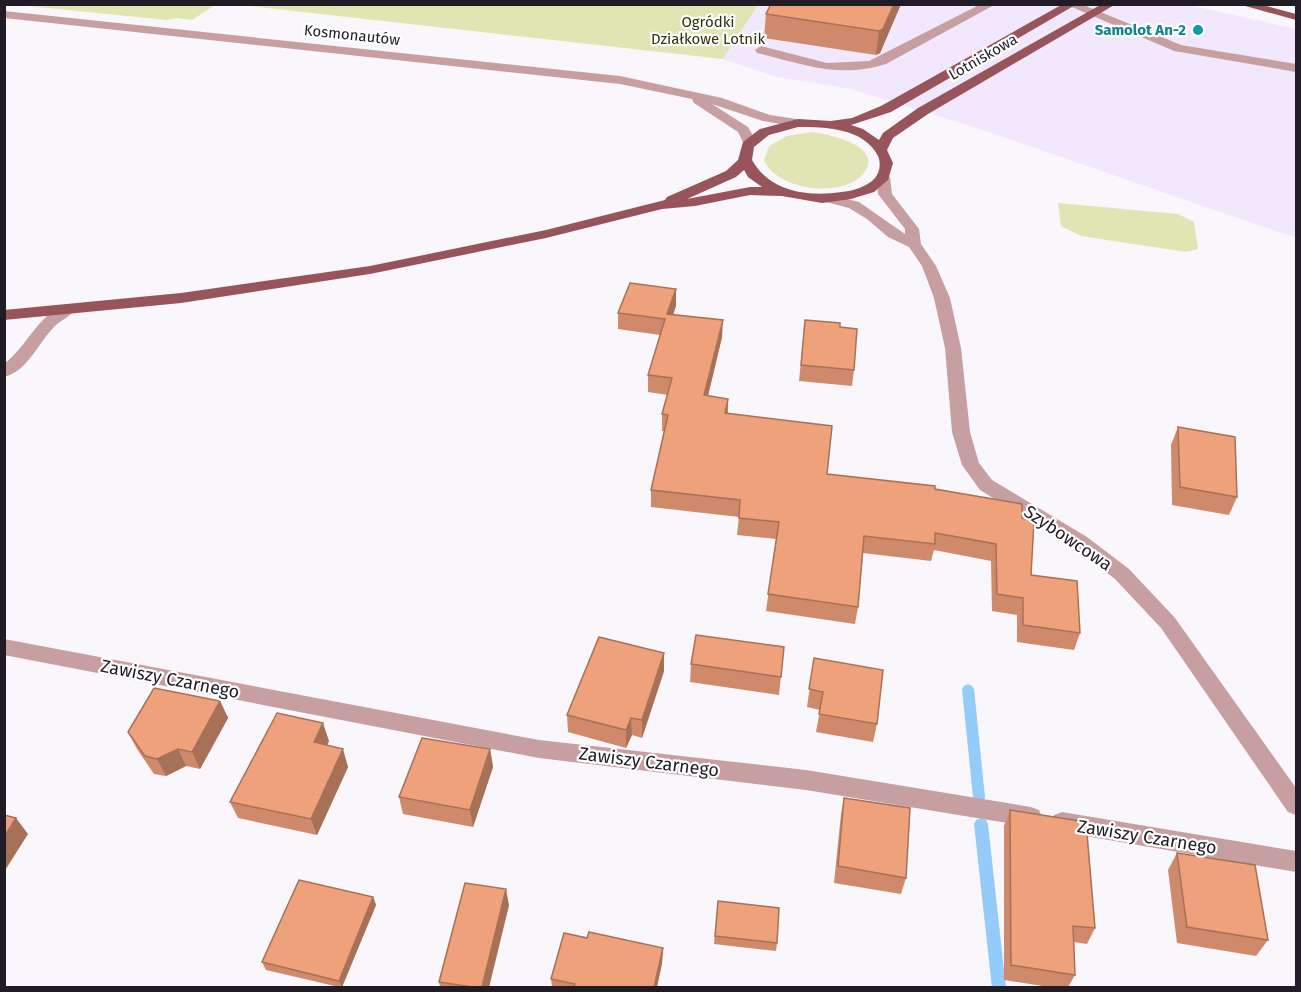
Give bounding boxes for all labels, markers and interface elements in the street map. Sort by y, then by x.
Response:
park label: Ogródki Działkowe Lotnik [651,13,765,48]
street label: Kosmonautów [303,21,401,49]
place label: Samolot An-2 [1095,21,1186,39]
marker: Samolot An-2 [1191,23,1205,37]
street label: Lotniskowa [945,30,1021,84]
street label: Szybowcowa [1020,500,1116,576]
street label: Zawiszy Czarnego [99,655,241,703]
street label: Zawiszy Czarnego [578,742,720,782]
street label: Zawiszy Czarnego [1076,815,1218,859]

